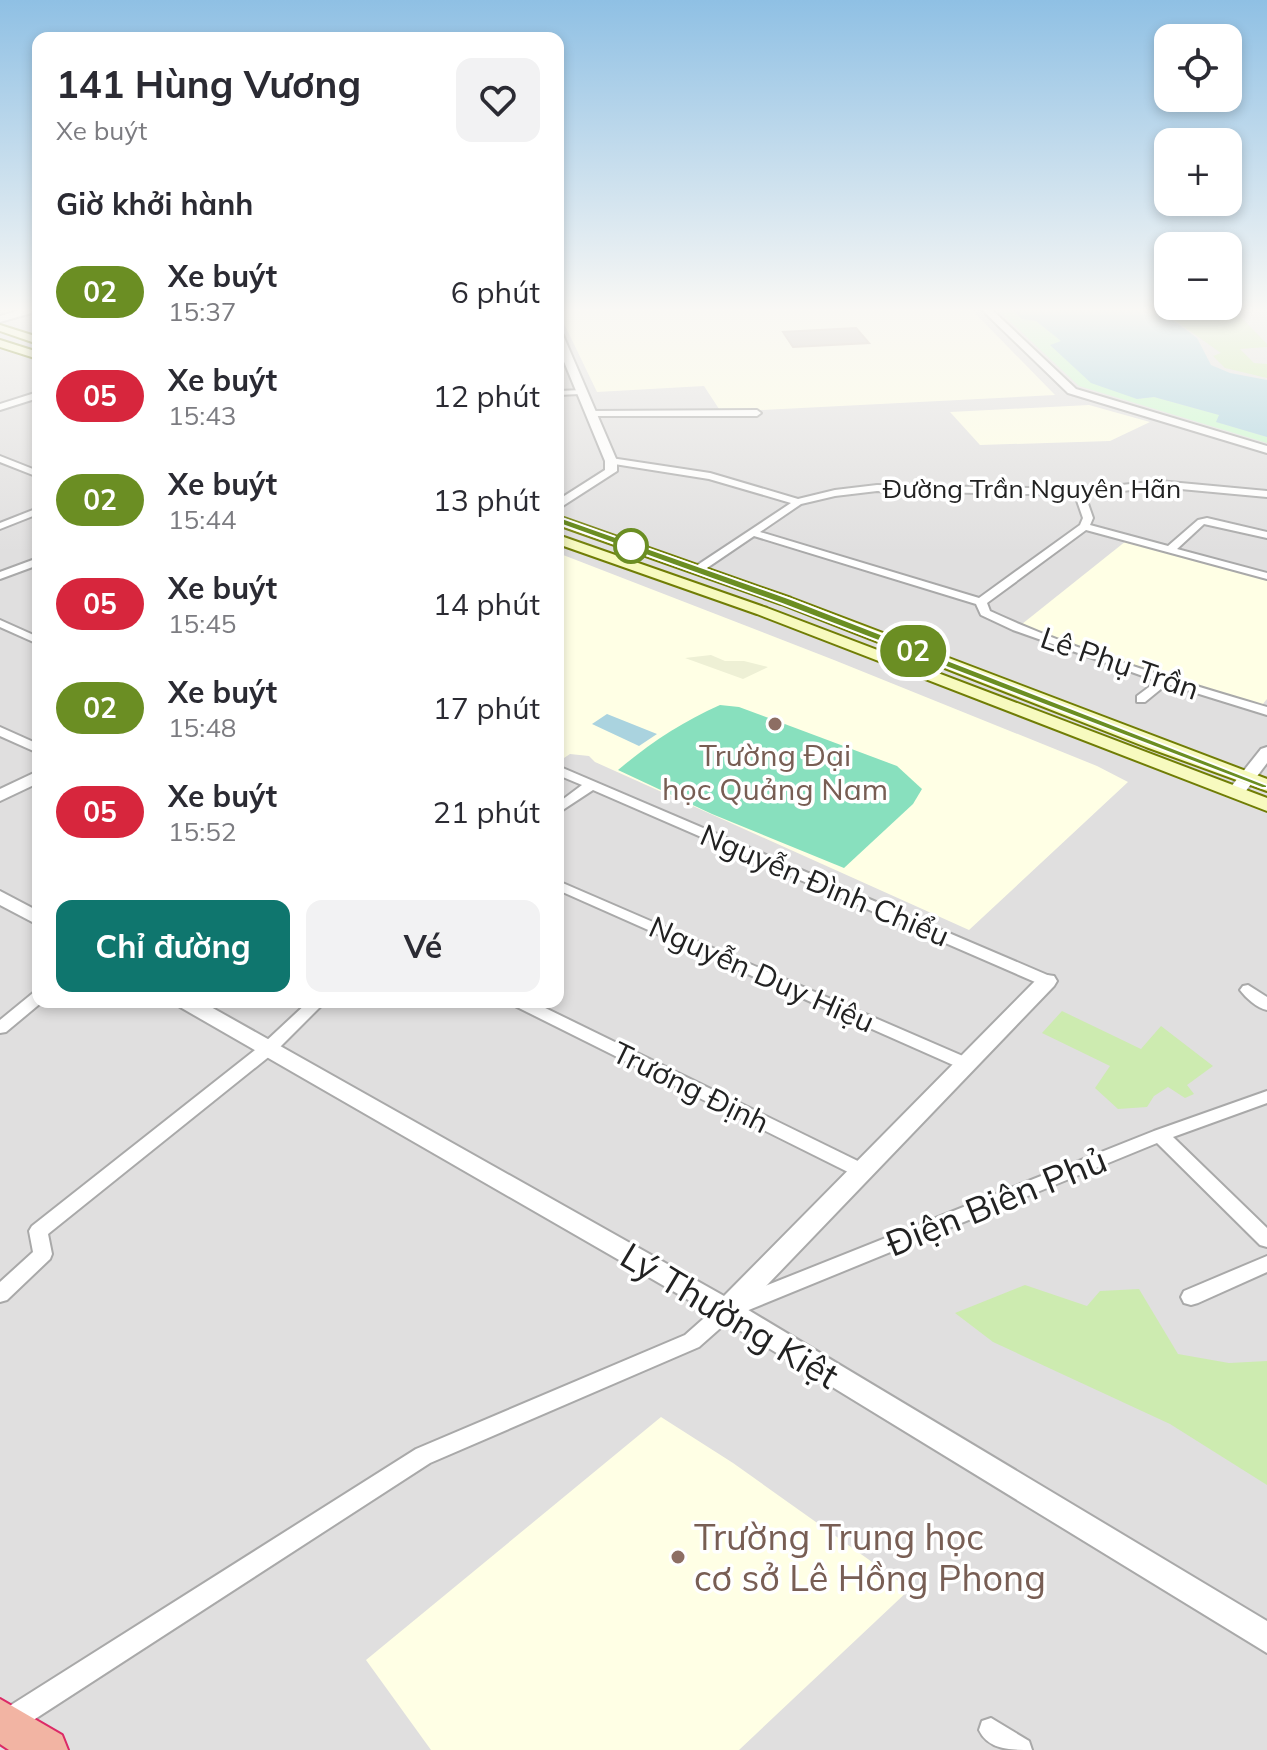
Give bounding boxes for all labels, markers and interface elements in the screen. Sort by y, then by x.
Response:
map controls [1154,24,1242,320]
button: locate [1154,24,1242,112]
button: heart [456,58,540,142]
text: 141 Hùng Vương [56,60,361,108]
text: Xe buýt [56,114,147,147]
button: + [1154,128,1242,216]
text: Giờ khởi hành [56,185,253,223]
button: − [1154,232,1242,320]
text: Xe buýt [168,257,277,295]
text: 6 phút [451,273,540,311]
text: 02 [83,274,117,309]
text: 15:37 [168,295,236,328]
text: Xe buýt [168,361,277,399]
text: 12 phút [433,377,540,415]
text: 05 [83,378,117,413]
text: 15:43 [168,399,236,432]
text: Xe buýt [168,465,277,503]
street label: Đường Trần Nguyên Hãn [883,472,1181,505]
text: 13 phút [433,481,540,519]
text: 02 [83,482,117,517]
text: 15:44 [168,503,236,536]
unlabelled marker [614,529,648,563]
text: Xe buýt [168,569,277,607]
text: 14 phút [433,585,540,623]
text: 05 [83,586,117,621]
text: 15:45 [168,607,236,640]
street label: Lê Phụ Trần [1036,618,1204,708]
line badge: 02 [877,625,949,677]
text: 02 [896,633,930,668]
text: Xe buýt [168,673,277,711]
text: 17 phút [433,689,540,727]
text: 02 [83,690,117,725]
text: 15:48 [168,711,236,744]
marker: Trường Đại học Quảng Nam [766,715,784,733]
place label: Trường Đại học Quảng Nam [662,736,888,808]
text: Xe buýt [168,777,277,815]
text: 21 phút [433,793,540,831]
text: 05 [83,794,117,829]
text: 15:52 [168,815,236,848]
street label: Nguyễn Đình Chiểu [695,815,955,955]
button: Chỉ đường [56,900,290,992]
button: Vé [306,900,540,992]
street label: Nguyễn Duy Hiệu [644,907,880,1041]
street label: Trương Định [607,1033,775,1141]
street label: Điện Biên Phủ [879,1136,1113,1266]
street label: Lý Thường Kiệt [613,1232,847,1398]
place label: Trường Trung học cơ sở Lê Hồng Phong [694,1514,1046,1600]
marker: Trường Trung học cơ sở Lê Hồng Phong [669,1548,687,1566]

